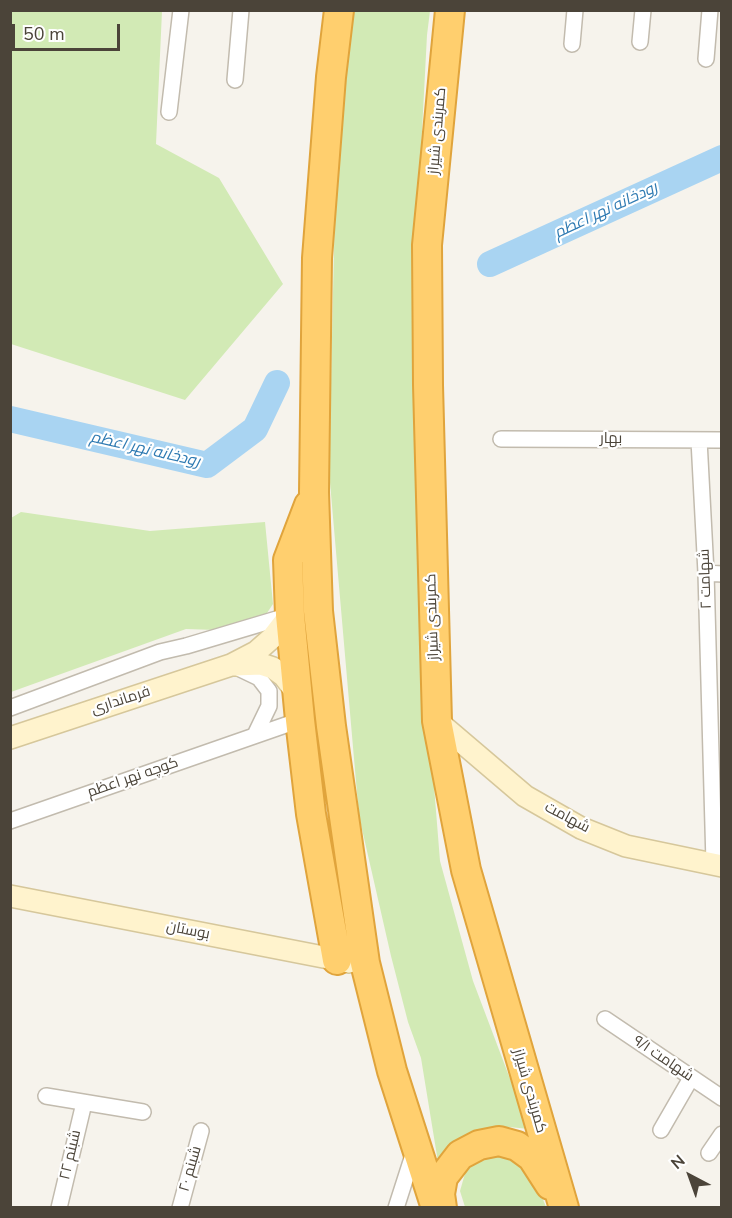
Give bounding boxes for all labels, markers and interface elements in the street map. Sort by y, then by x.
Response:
scale bar [15,12,123,50]
text: 50 m [23,22,65,46]
street label: کمربندی شیراز [425,87,451,175]
water label: رودخانه نهر اعظم [551,179,661,243]
water label: رودخانه نهر اعظم [88,428,202,472]
street label: بهار [600,430,622,448]
street label: ۲ شهامت [696,549,716,609]
street label: کمربندی شیراز [422,573,444,661]
street label: فرمانداری [89,683,153,719]
street label: کوچه نهر اعظم [85,754,181,802]
street label: شهامت [541,799,593,837]
street label: بوستان [165,918,211,944]
street label: ۹/۱ شهامت [629,1032,697,1086]
street label: کمربندی شیراز [508,1047,550,1135]
street label: ۲۲ شبنم [57,1128,85,1182]
street label: ۲۰ شبنم [176,1144,206,1194]
north arrow [660,1146,720,1206]
text: N [666,1150,690,1175]

